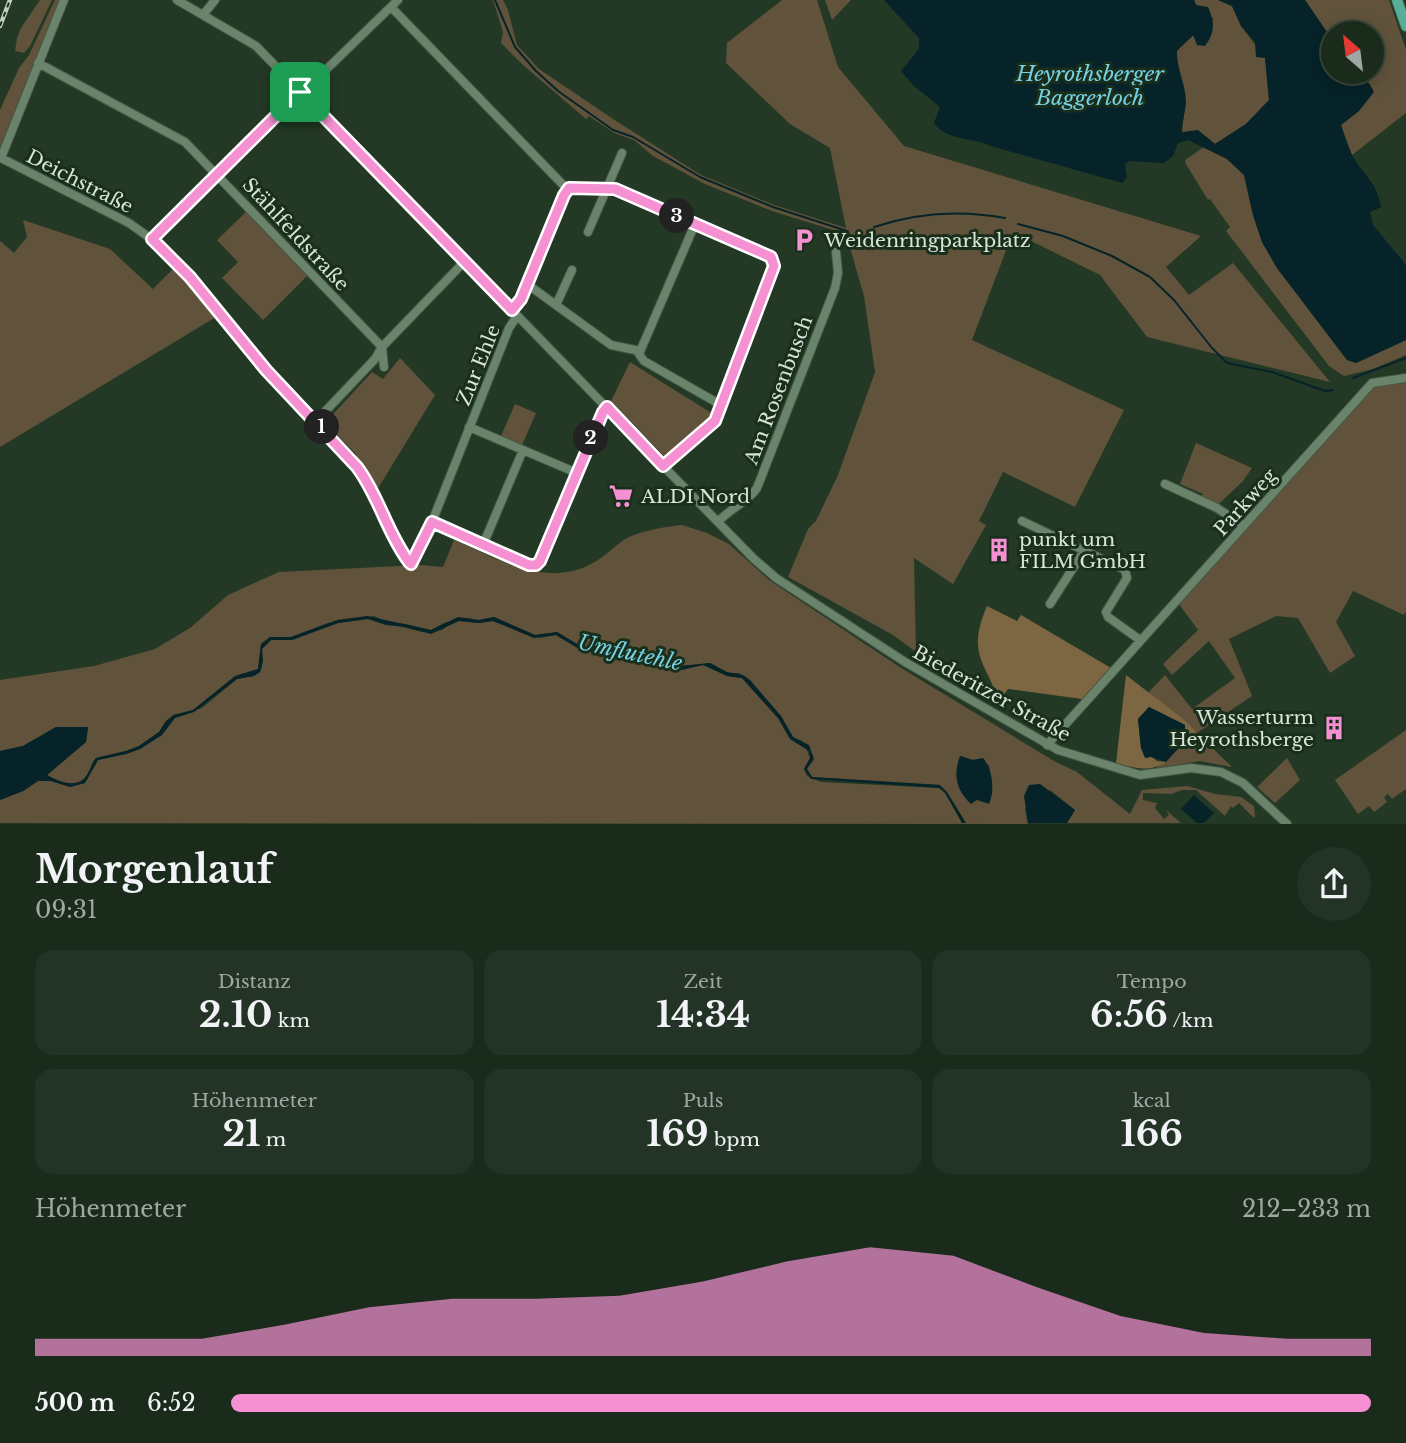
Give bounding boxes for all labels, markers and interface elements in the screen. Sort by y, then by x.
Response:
north arrow [1321,21,1384,84]
map controls [1321,21,1384,84]
water label: Heyrothsberger Baggerloch [1015,61,1165,111]
pin [270,62,330,122]
icon: arrive [281,73,319,111]
street label: Deichstraße [23,145,137,218]
street label: Stählfeldstraße [237,173,354,296]
pin: 3 [660,198,694,234]
text: 3 [670,204,683,227]
parking icon: Weidenringparkplatz [790,226,818,254]
place label: Weidenringparkplatz [823,229,1031,252]
street label: Am Rosenbusch [739,313,817,469]
street label: Zur Ehle [452,321,505,409]
pin: 1 [304,410,340,444]
text: 1 [317,415,326,438]
pin: 2 [574,420,608,456]
text: 2 [584,426,597,449]
street label: Parkweg [1209,464,1282,541]
supermarket icon: ALDI Nord [607,482,635,510]
place label: ALDI Nord [640,485,750,508]
place label: punkt um FILM GmbH [1019,528,1146,573]
building icon: punkt um FILM GmbH [985,536,1013,564]
water label: Umflutehle [576,629,685,677]
street label: Biederitzer Straße [909,641,1075,746]
place label: Wasserturm Heyrothsberge [1169,706,1314,751]
building icon: Wasserturm Heyrothsberge [1320,714,1348,742]
text: Morgenlauf [35,846,274,893]
button: share [1297,847,1371,921]
text: 09:31 [35,896,97,924]
text: Distanz [218,970,291,993]
text: Zeit [683,970,723,993]
text: Tempo [1117,970,1187,993]
text: 2.10 [199,993,272,1036]
text: 14:34 [656,993,750,1036]
text: 6:56 [1090,993,1168,1036]
text: km [272,1009,310,1032]
text: /km [1168,1009,1213,1032]
text: Höhenmeter [192,1089,317,1112]
text: Puls [683,1089,723,1112]
text: kcal [1133,1089,1171,1112]
text: 21 [222,1112,260,1155]
text: 169 [646,1112,709,1155]
text: 166 [1120,1112,1183,1155]
text: m [260,1128,286,1151]
text: bpm [709,1128,760,1151]
text: Höhenmeter [35,1195,186,1223]
text: 212–233 m [1242,1195,1371,1223]
text: 500 m [35,1389,115,1417]
text: 6:52 [147,1389,196,1417]

